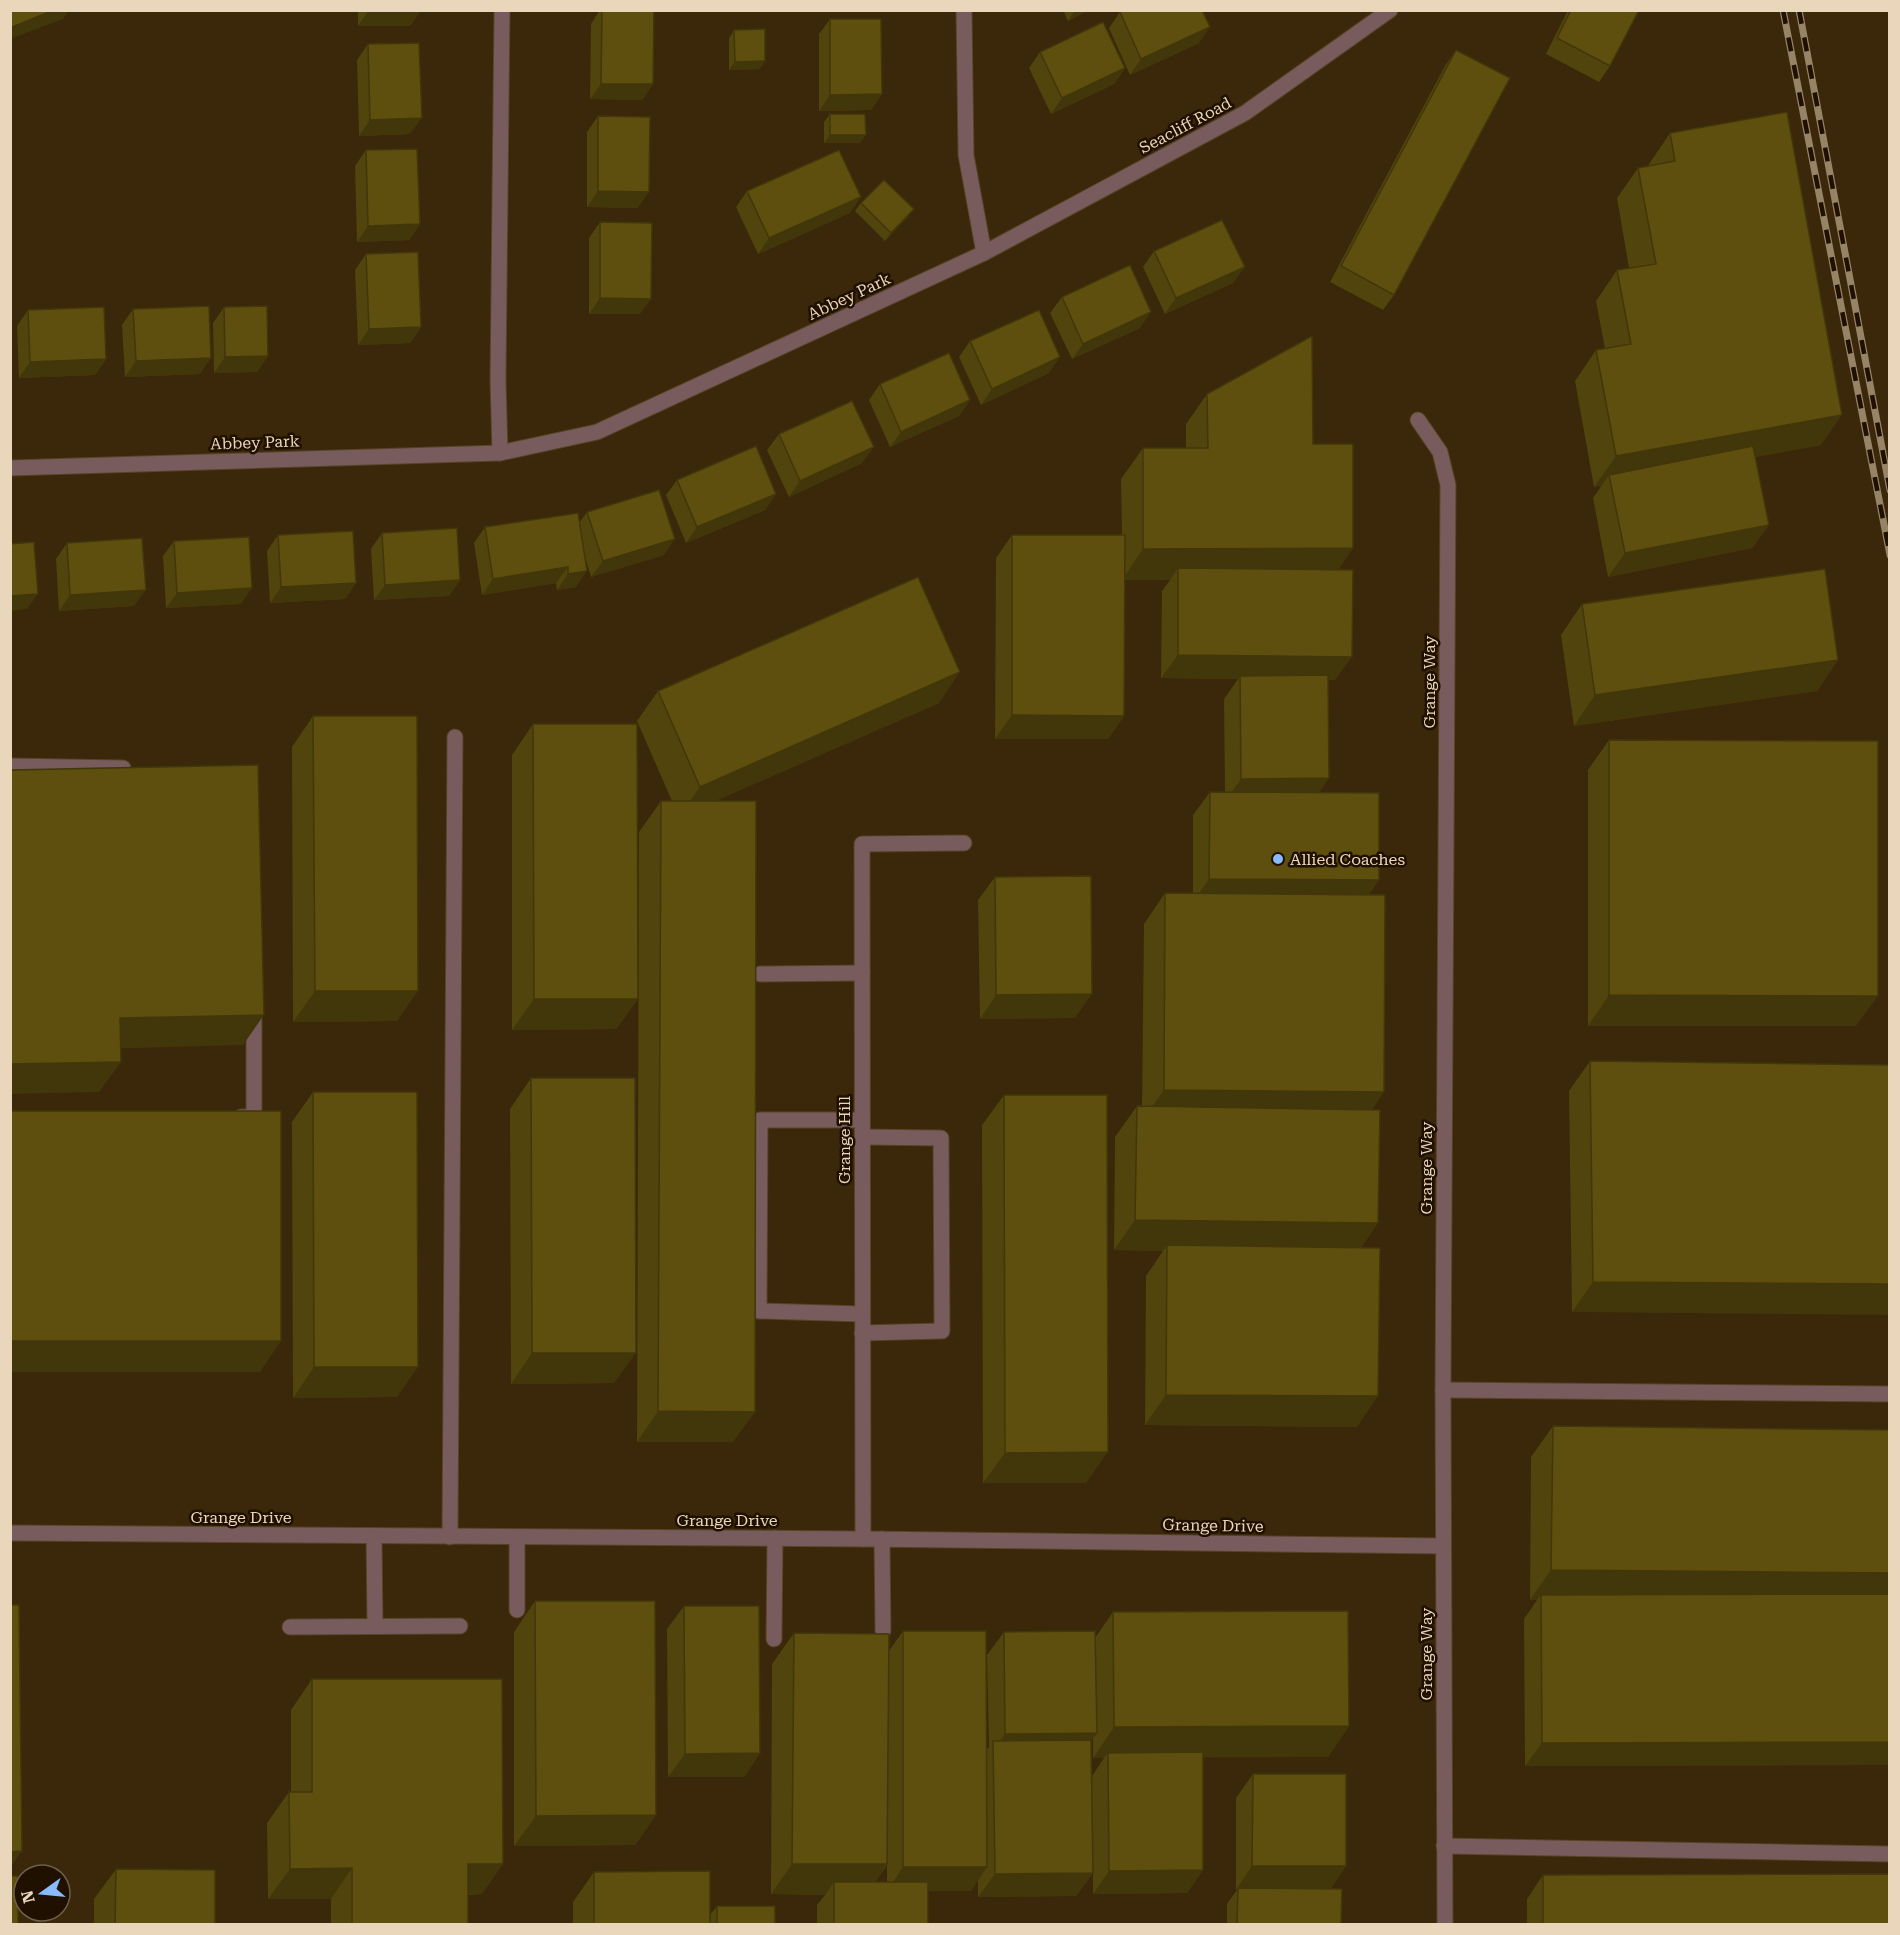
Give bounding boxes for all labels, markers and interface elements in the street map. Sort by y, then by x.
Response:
street label: Seacliff Road [1136,93,1234,158]
street label: Abbey Park [805,269,894,324]
street label: Abbey Park [210,431,300,454]
street label: Grange Way [1420,635,1439,728]
place label: Allied Coaches [1290,850,1405,869]
marker: Allied Coaches [1271,852,1285,866]
street label: Grange Hill [835,1096,854,1184]
street label: Grange Way [1417,1121,1436,1214]
street label: Grange Drive [190,1508,292,1527]
street label: Grange Drive [676,1511,778,1530]
street label: Grange Drive [1162,1515,1264,1536]
street label: Grange Way [1417,1607,1436,1700]
north arrow [12,1863,72,1923]
text: N [17,1888,39,1905]

